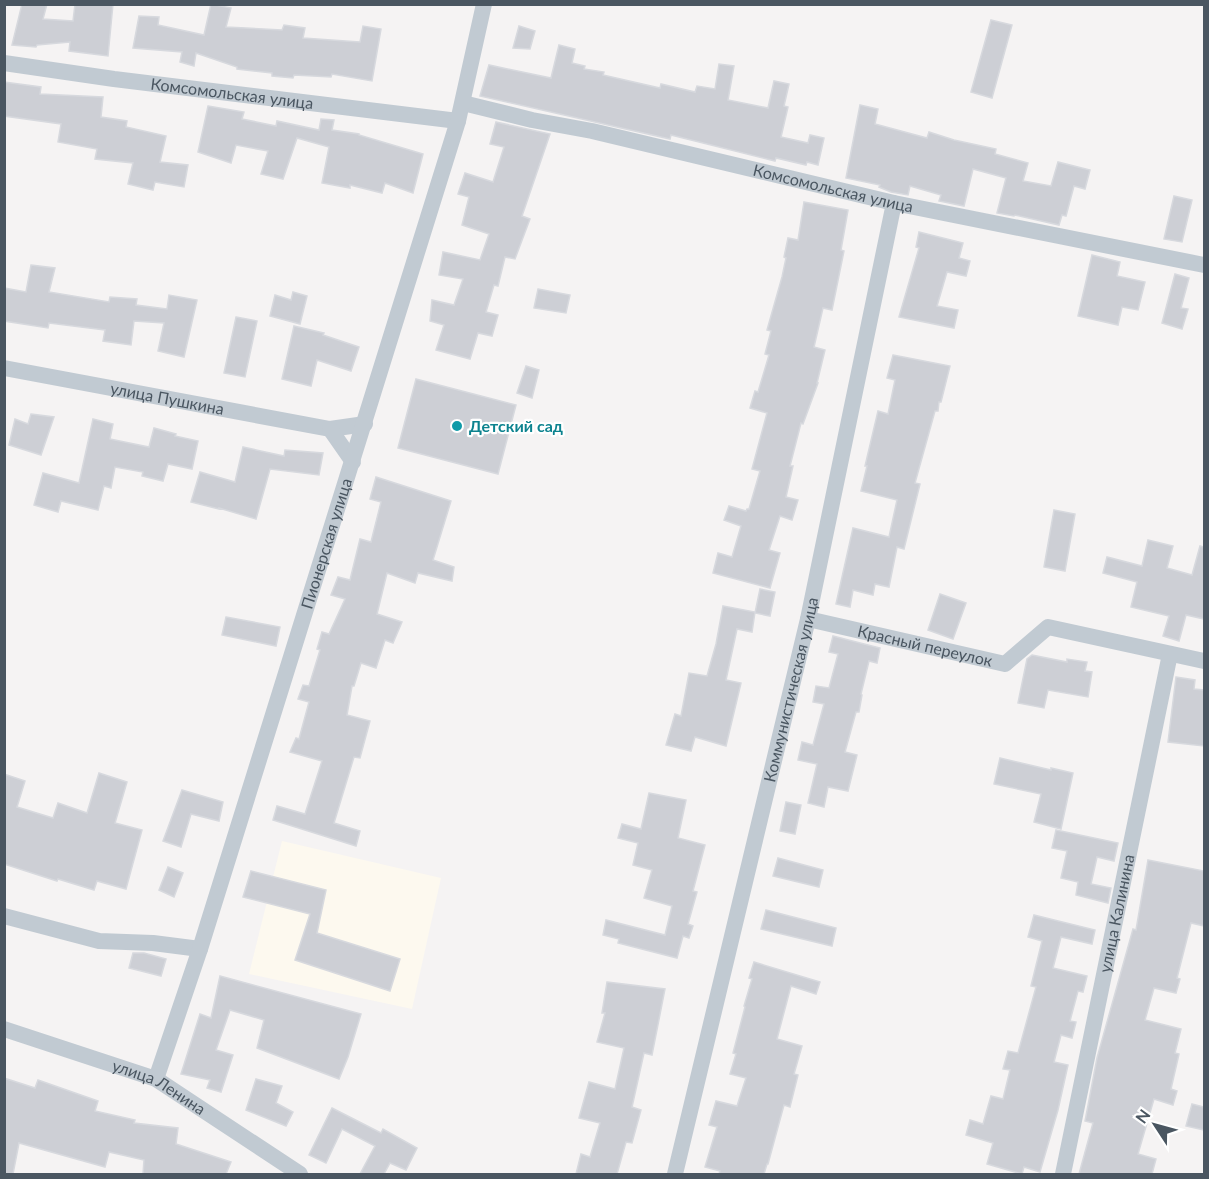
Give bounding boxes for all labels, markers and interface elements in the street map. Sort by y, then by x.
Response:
street label: Комсомольская улица [150,74,315,112]
street label: Комсомольская улица [751,160,915,216]
street label: улица Пушкина [109,378,226,418]
place label: Детский сад [469,416,563,435]
marker: Детский сад [450,419,464,433]
street label: Пионерская улица [297,476,355,611]
street label: Коммунистическая улица [759,595,821,784]
street label: Красный переулок [856,621,995,670]
street label: улица Калинина [1095,853,1138,974]
street label: улица Ленина [110,1055,209,1118]
north arrow [1125,1095,1185,1155]
text: N [1131,1105,1154,1126]

